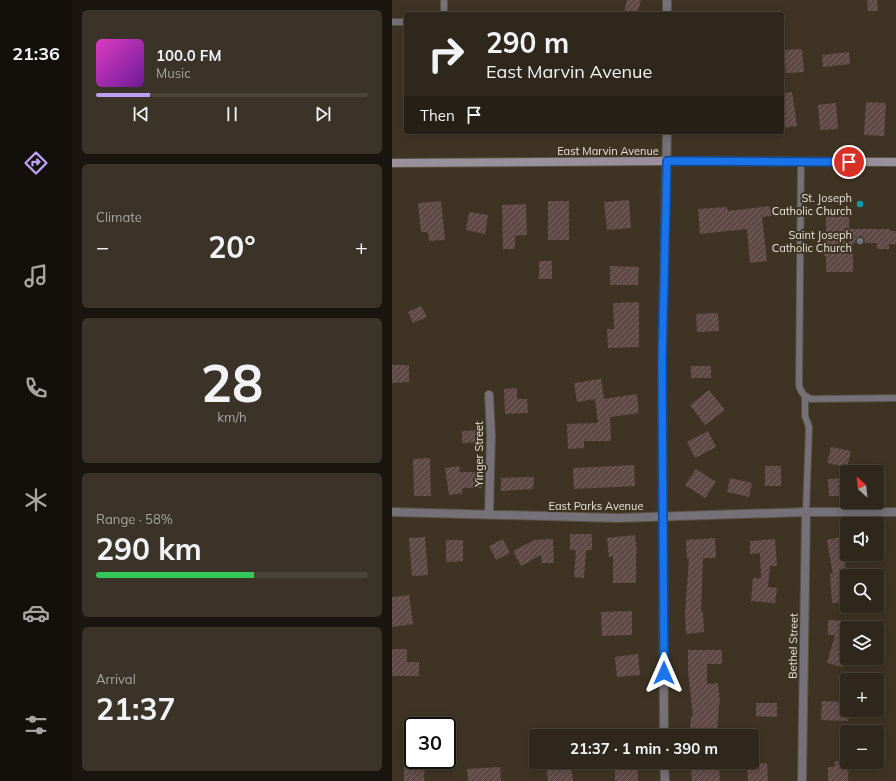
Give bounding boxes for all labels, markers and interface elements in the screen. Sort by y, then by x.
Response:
text: 290 m [486,25,569,60]
icon: right [420,28,472,80]
text: 21:36 [12,42,60,65]
text: 100.0 FM [156,46,221,65]
text: East Marvin Avenue [486,60,652,83]
text: Music [156,65,191,81]
icon: previous [130,103,152,125]
icon: pause [221,103,243,125]
icon: next [312,103,334,125]
icon: arrive [463,104,485,126]
text: Then [420,106,455,125]
street label: East Marvin Avenue [557,144,659,158]
pin [832,145,866,179]
icon: directions [22,149,50,177]
icon: arrive [838,151,860,173]
place label: St. Joseph Catholic Church [772,191,852,218]
marker: St. Joseph Catholic Church [855,199,865,209]
text: Climate [96,209,142,225]
text: 20° [208,228,256,266]
place label: Saint Joseph Catholic Church [772,228,852,255]
text: − [96,233,109,261]
text: + [355,233,368,261]
marker: Saint Joseph Catholic Church [855,236,865,246]
icon: music [22,262,50,290]
text: 28 [201,350,263,415]
icon: phone [22,374,50,402]
text: km/h [217,409,247,425]
street label: Yinger Street [472,421,486,488]
north arrow [840,465,884,509]
map controls [840,465,884,769]
icon: climate [22,486,50,514]
street label: East Parks Avenue [549,499,643,513]
text: Range · 58% [96,511,173,527]
button: sound [840,517,884,561]
text: 290 km [96,530,202,568]
button: search [840,569,884,613]
icon: car [22,599,50,627]
street label: Bethel Street [785,613,801,679]
button: layers [840,621,884,665]
position arrow [643,652,685,694]
text: Arrival [96,671,136,687]
button: + [840,673,884,717]
text: 21:37 [96,690,175,728]
icon: filters [22,711,50,739]
speed limit sign: 30 [404,717,456,769]
button: − [840,725,884,769]
text: 21:37 · 1 min · 390 m [570,739,718,758]

